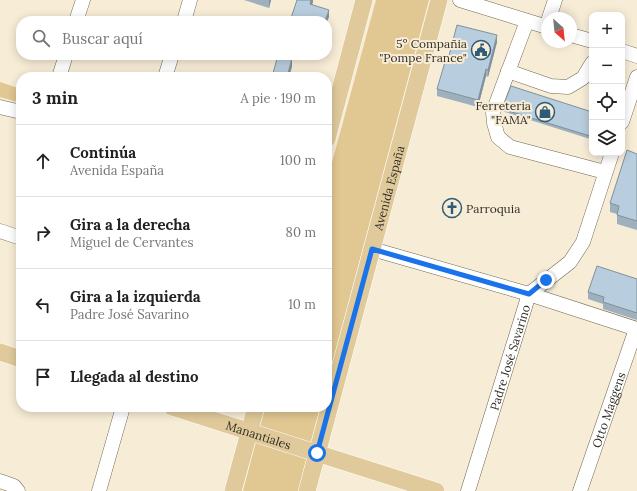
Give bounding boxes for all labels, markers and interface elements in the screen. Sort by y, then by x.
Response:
north arrow [541,12,577,48]
map controls [589,12,625,156]
button: + [589,12,625,48]
search box [16,16,332,60]
icon: search [30,27,52,49]
text: Buscar aquí [62,29,143,48]
place label: 5º Compañia "Pompe France" [379,36,467,65]
public building icon: 5º Compañia "Pompe France" [470,39,492,61]
button: − [589,48,625,84]
button: locate [589,84,625,120]
text: 3 min [32,87,78,109]
text: A pie · 190 m [241,90,316,107]
place label: Ferreteria "FAMA" [475,98,531,127]
shop icon: Ferreteria "FAMA" [534,101,556,123]
button: layers [589,120,625,156]
text: Continúa [70,143,136,162]
street label: Avenida España [370,144,407,233]
icon: ahead [32,150,54,172]
text: 100 m [280,152,316,169]
text: Avenida España [70,162,164,179]
church icon: Parroquia [441,197,463,219]
place label: Parroquia [466,201,520,216]
text: Gira a la derecha [70,215,190,234]
icon: right [32,222,54,244]
text: 80 m [286,224,316,241]
text: Miguel de Cervantes [70,234,194,251]
route end [537,271,555,289]
text: Gira a la izquierda [70,287,201,306]
icon: left [32,294,54,316]
text: 10 m [288,296,316,313]
street label: Padre José Savarino [486,302,533,412]
text: Padre José Savarino [70,306,189,323]
icon: arrive [32,366,54,388]
text: Llegada al destino [70,367,199,386]
street label: Otto Maggens [588,370,628,449]
street label: Manantiales [224,417,294,452]
route start [308,444,326,462]

